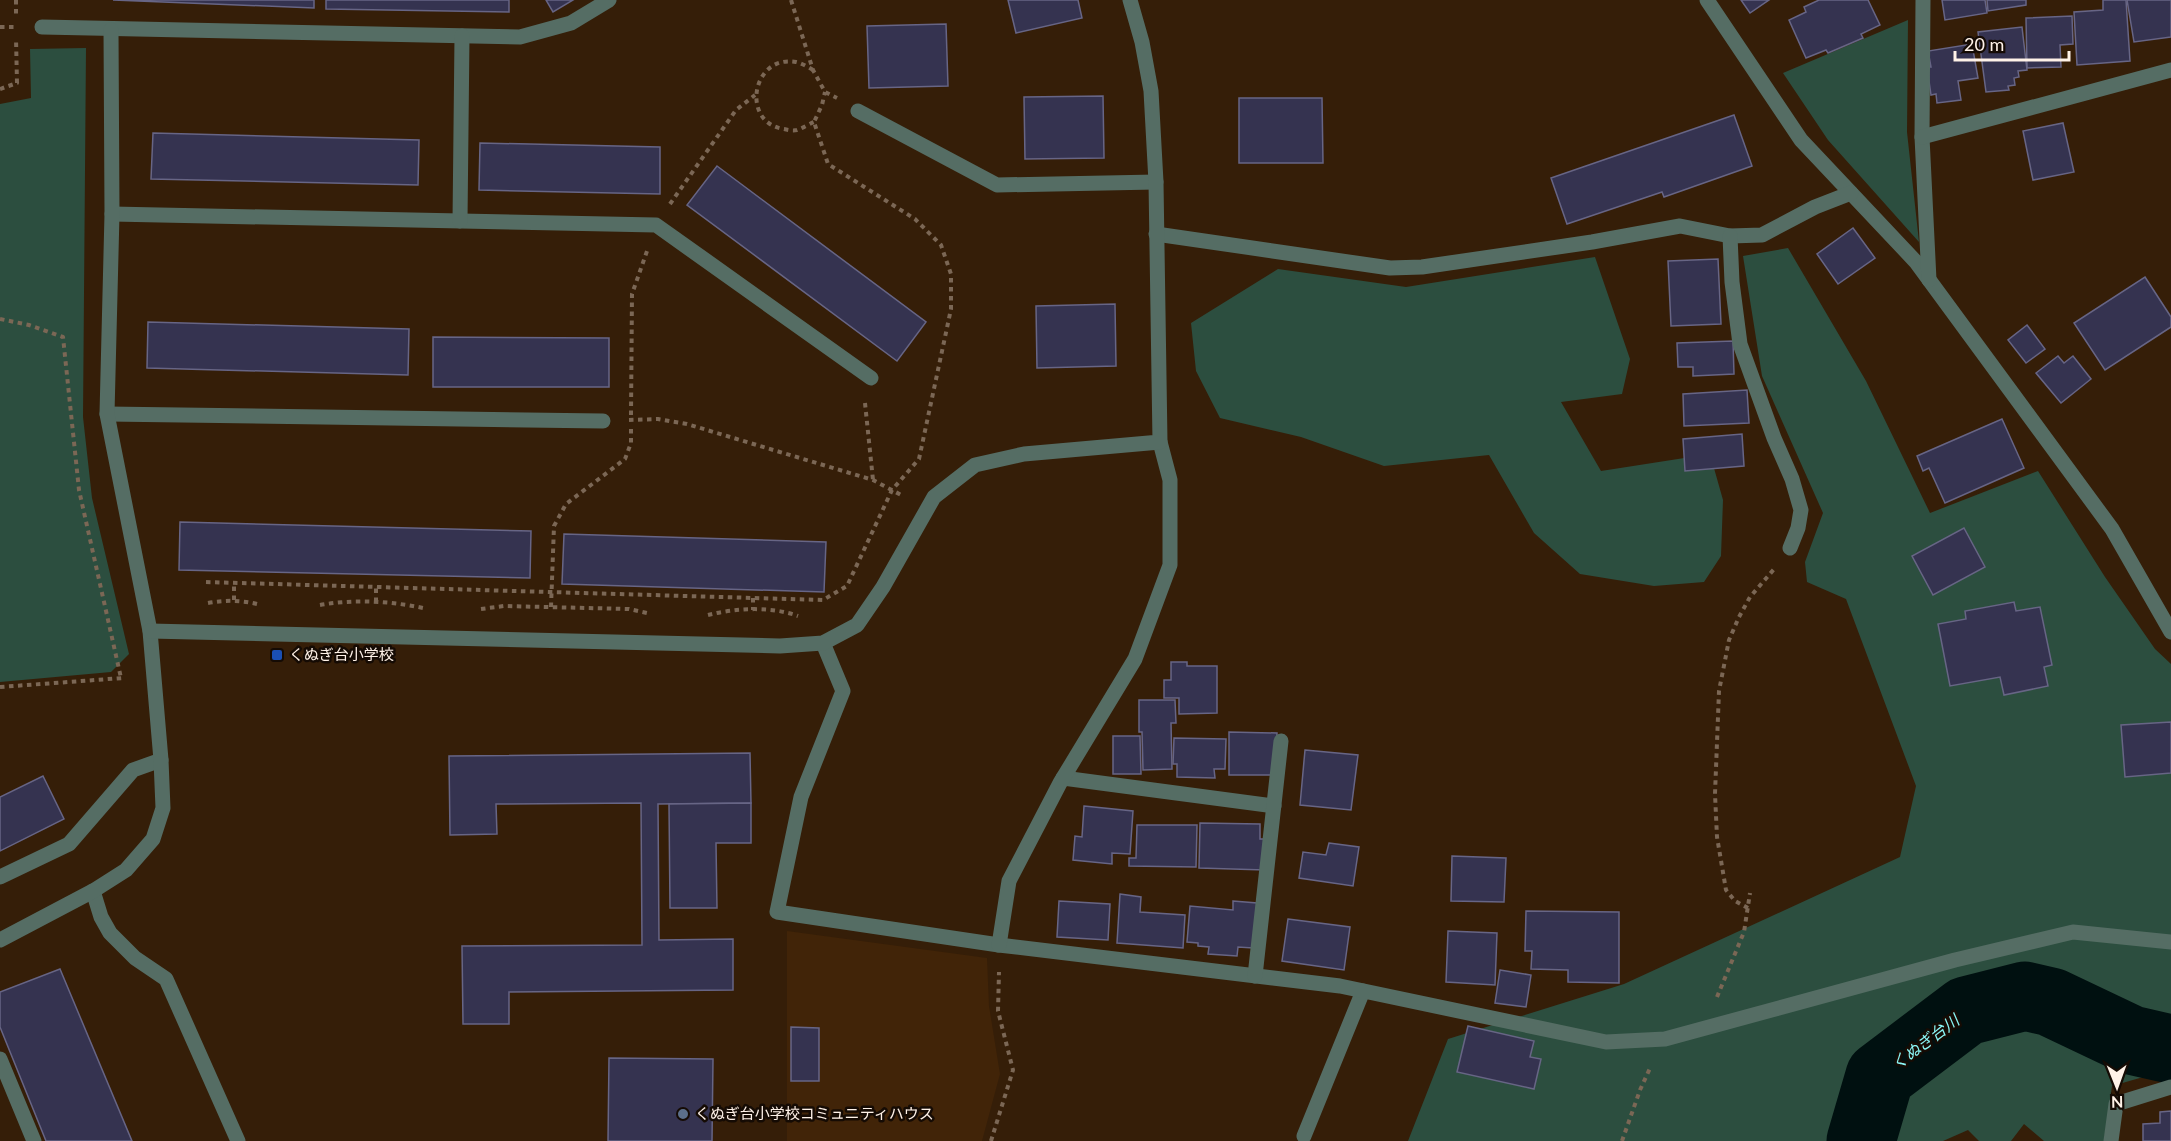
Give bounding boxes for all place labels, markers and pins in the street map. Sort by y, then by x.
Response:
place label: くぬぎ台小学校 [289,645,394,663]
marker: くぬぎ台小学校 [270,648,284,662]
place label: くぬぎ台小学校コミュニティハウス [695,1104,934,1122]
marker: くぬぎ台小学校コミュニティハウス [676,1107,690,1121]

